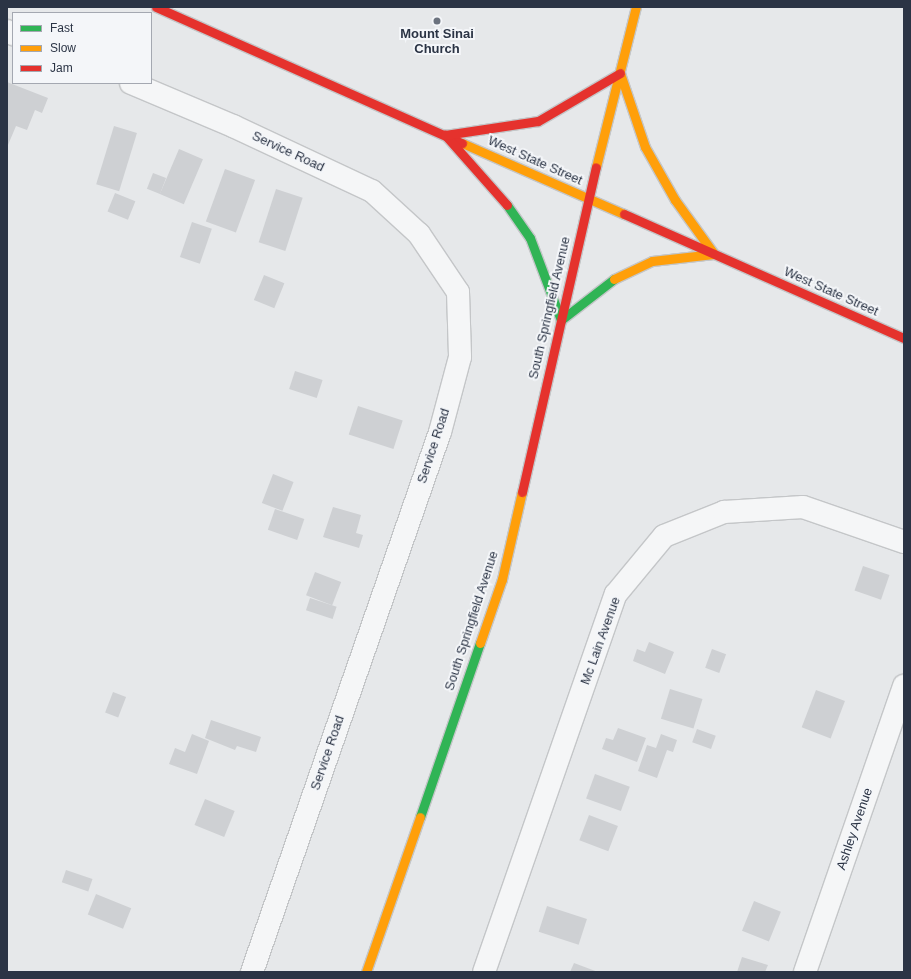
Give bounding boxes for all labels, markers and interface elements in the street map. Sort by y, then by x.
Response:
legend [12,12,152,84]
marker: Mount Sinai Church [432,16,442,26]
text: Fast [50,21,73,35]
place label: Mount Sinai Church [400,27,474,58]
text: Slow [50,41,76,55]
text: Jam [50,61,73,75]
street label: Service Road [249,128,327,176]
street label: West State Street [485,133,585,189]
street label: South Springfield Avenue [526,235,574,381]
street label: West State Street [781,264,881,320]
street label: Service Road [415,406,453,486]
street label: South Springfield Avenue [442,549,502,693]
street label: Mc Lain Avenue [578,595,624,687]
street label: Service Road [308,714,348,792]
street label: Ashley Avenue [834,786,876,872]

